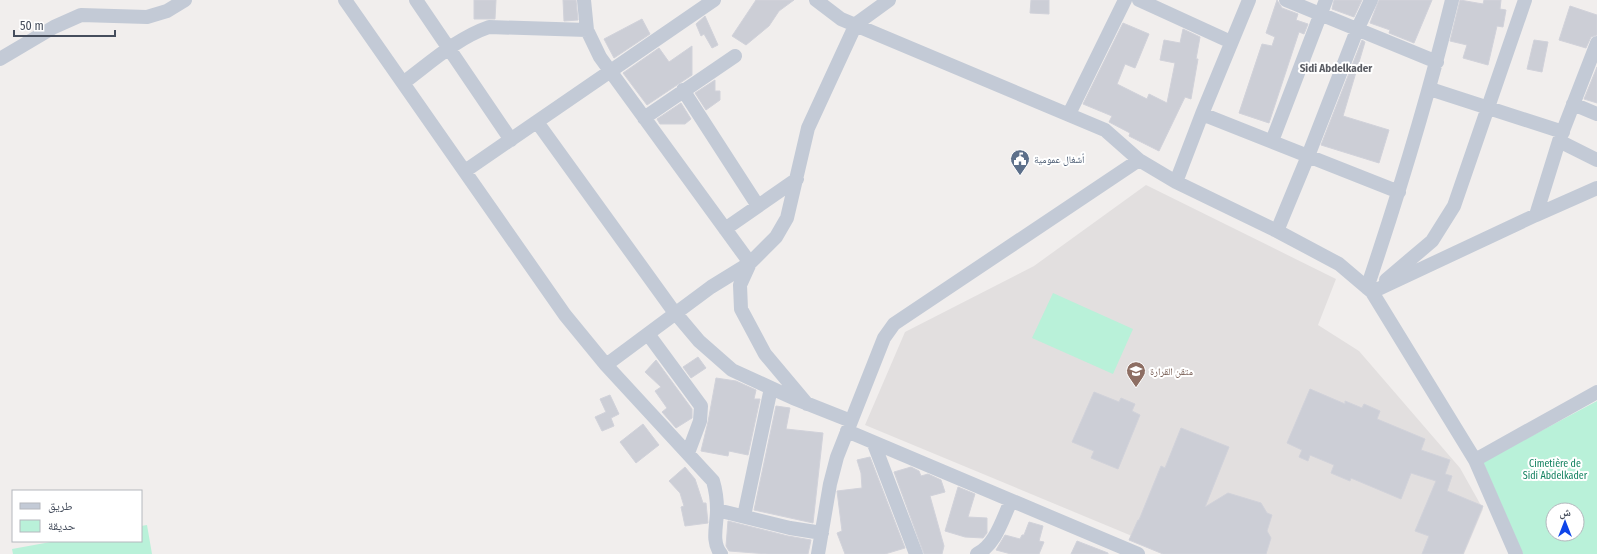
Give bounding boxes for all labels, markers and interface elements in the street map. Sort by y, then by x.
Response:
scale bar [14,12,115,38]
text: 50 m [20,19,44,33]
district label: Sidi Abdelkader [1300,62,1373,75]
public building icon: أشغال عمومية [1009,148,1031,176]
place label: أشغال عمومية [1034,153,1085,166]
school or university icon: متقن القرارة [1125,360,1147,388]
place label: متقن القرارة [1150,366,1193,378]
park label: Cimetière de Sidi Abdelkader [1523,458,1588,482]
legend [12,490,142,542]
text: طريق [48,499,73,513]
north arrow [1545,502,1585,542]
text: ش [1559,506,1571,520]
text: حديقة [48,519,76,533]

